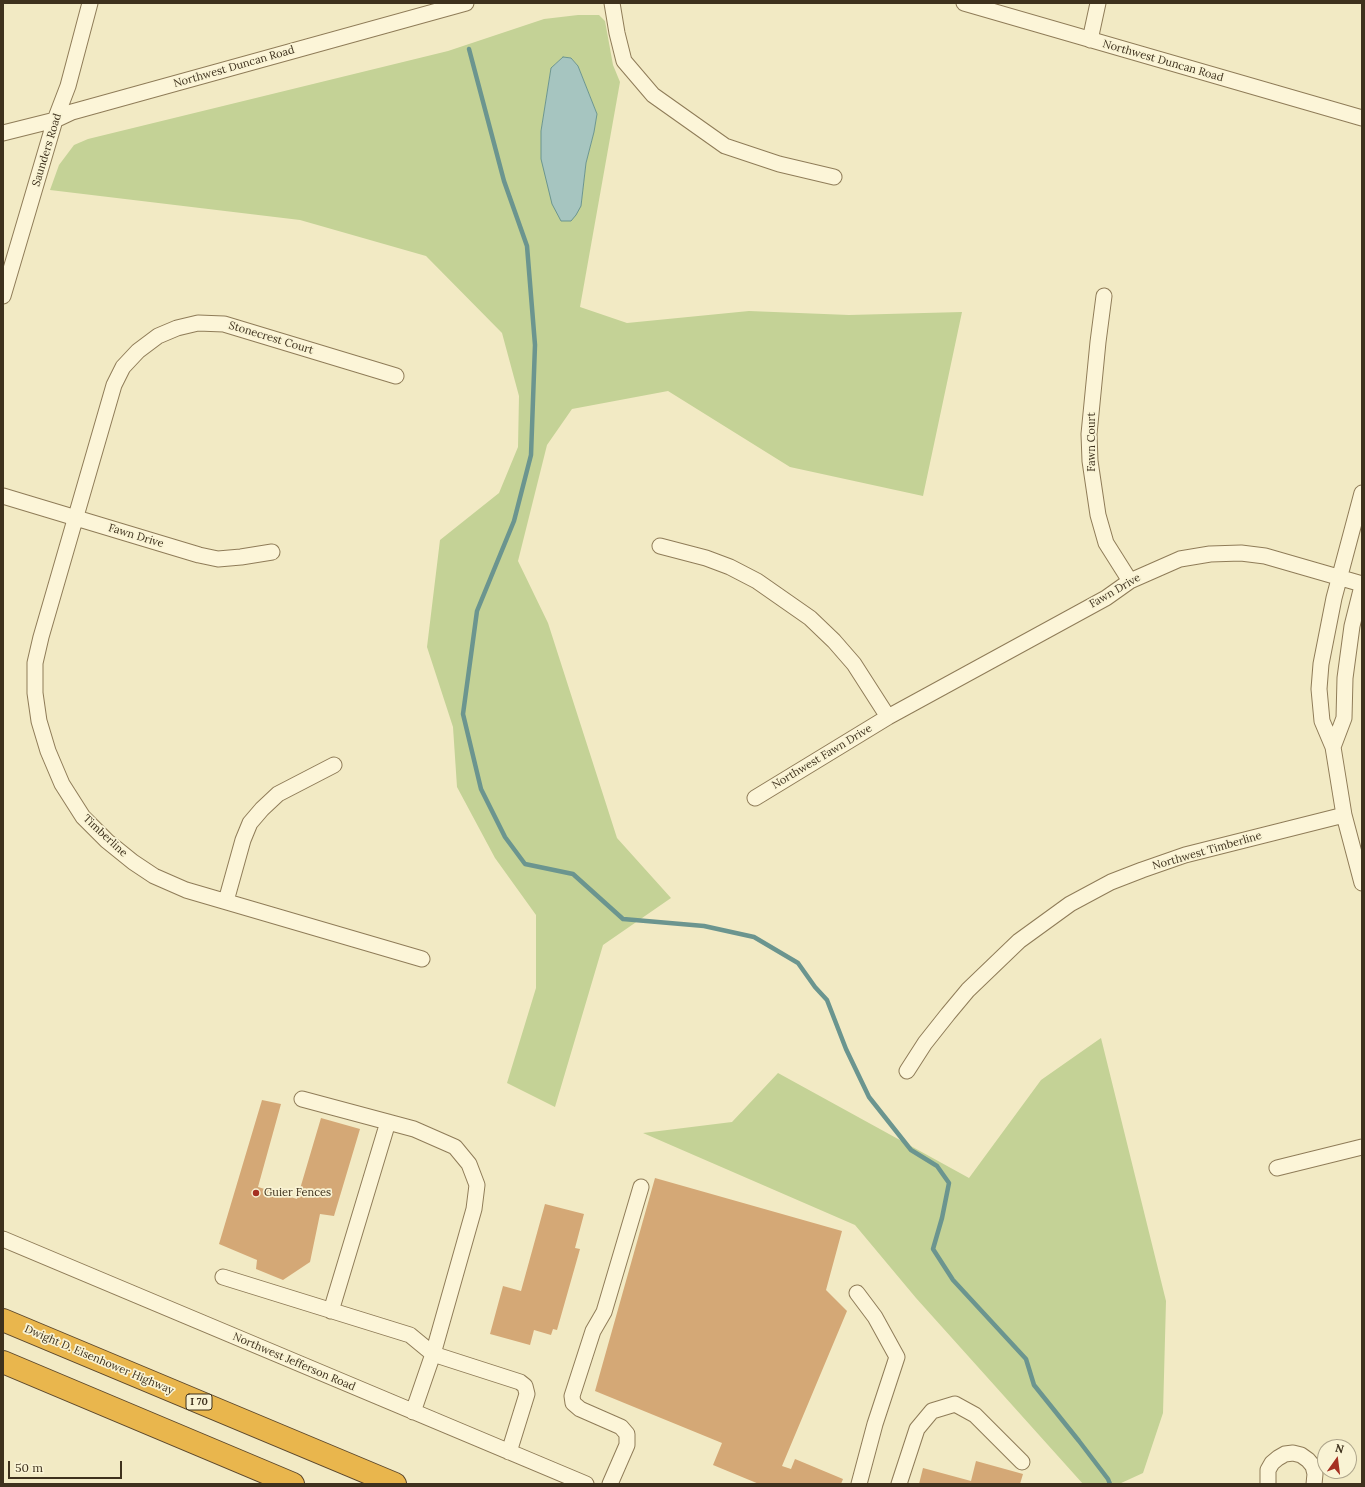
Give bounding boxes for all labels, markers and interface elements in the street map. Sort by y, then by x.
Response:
street label: Northwest Duncan Road [1101,37,1225,85]
street label: Northwest Duncan Road [172,43,296,91]
street label: Saunders Road [30,112,64,188]
street label: Stonecrest Court [227,319,315,357]
street label: Fawn Court [1085,412,1099,472]
street label: Fawn Drive [107,521,165,551]
street label: Fawn Drive [1087,571,1143,611]
street label: Northwest Fawn Drive [770,722,874,792]
street label: Timberline [80,812,130,860]
street label: Northwest Timberline [1151,829,1263,873]
place label: Guier Fences [264,1186,331,1200]
marker: Guier Fences [251,1188,261,1198]
street label: Dwight D. Eisenhower Highway [22,1322,176,1398]
street label: Northwest Jefferson Road [231,1330,357,1394]
road number: I 70 [186,1394,212,1410]
north arrow [1317,1439,1357,1479]
text: N [1334,1441,1345,1456]
scale bar [10,1453,124,1479]
text: 50 m [15,1460,43,1475]

